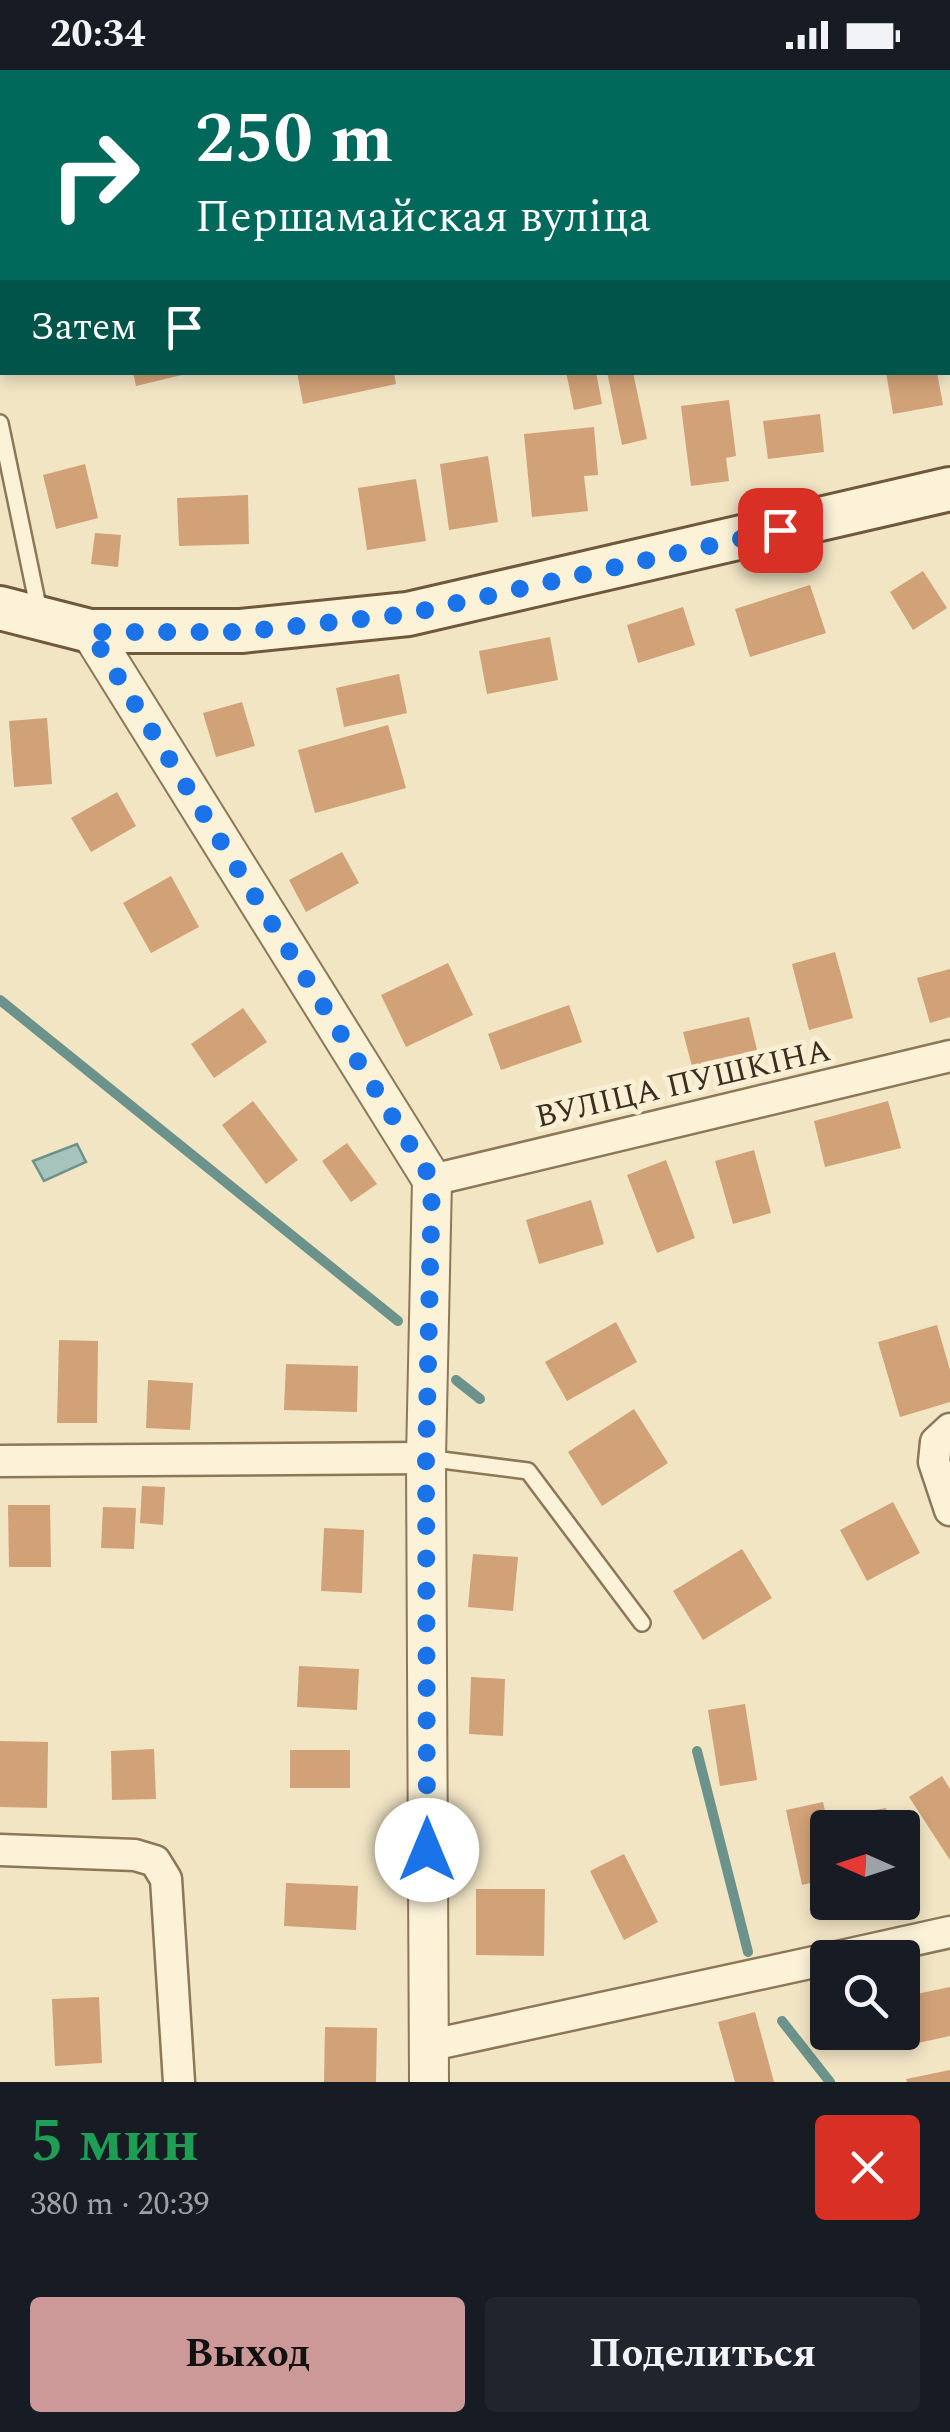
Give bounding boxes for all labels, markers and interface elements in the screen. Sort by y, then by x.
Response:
text: 20:34 [50,6,145,64]
text: 250 m [195,87,393,193]
icon: right [30,110,160,240]
text: Першамайская вуліца [195,183,651,252]
text: Затем [30,299,137,357]
icon: arrive [157,300,212,355]
pin [738,488,823,573]
icon: arrive [753,503,808,558]
street label: ВУЛІЦА ПУШКІНА [531,1026,835,1142]
position arrow [375,1798,479,1902]
north arrow [810,1810,920,1920]
map controls [810,1810,920,2050]
button: search [810,1940,920,2050]
text: 5 мин [30,2096,199,2188]
button: close [815,2115,920,2220]
text: 380 m · 20:39 [30,2180,210,2229]
button: Выход [30,2297,465,2412]
button: Поделиться [485,2297,920,2412]

